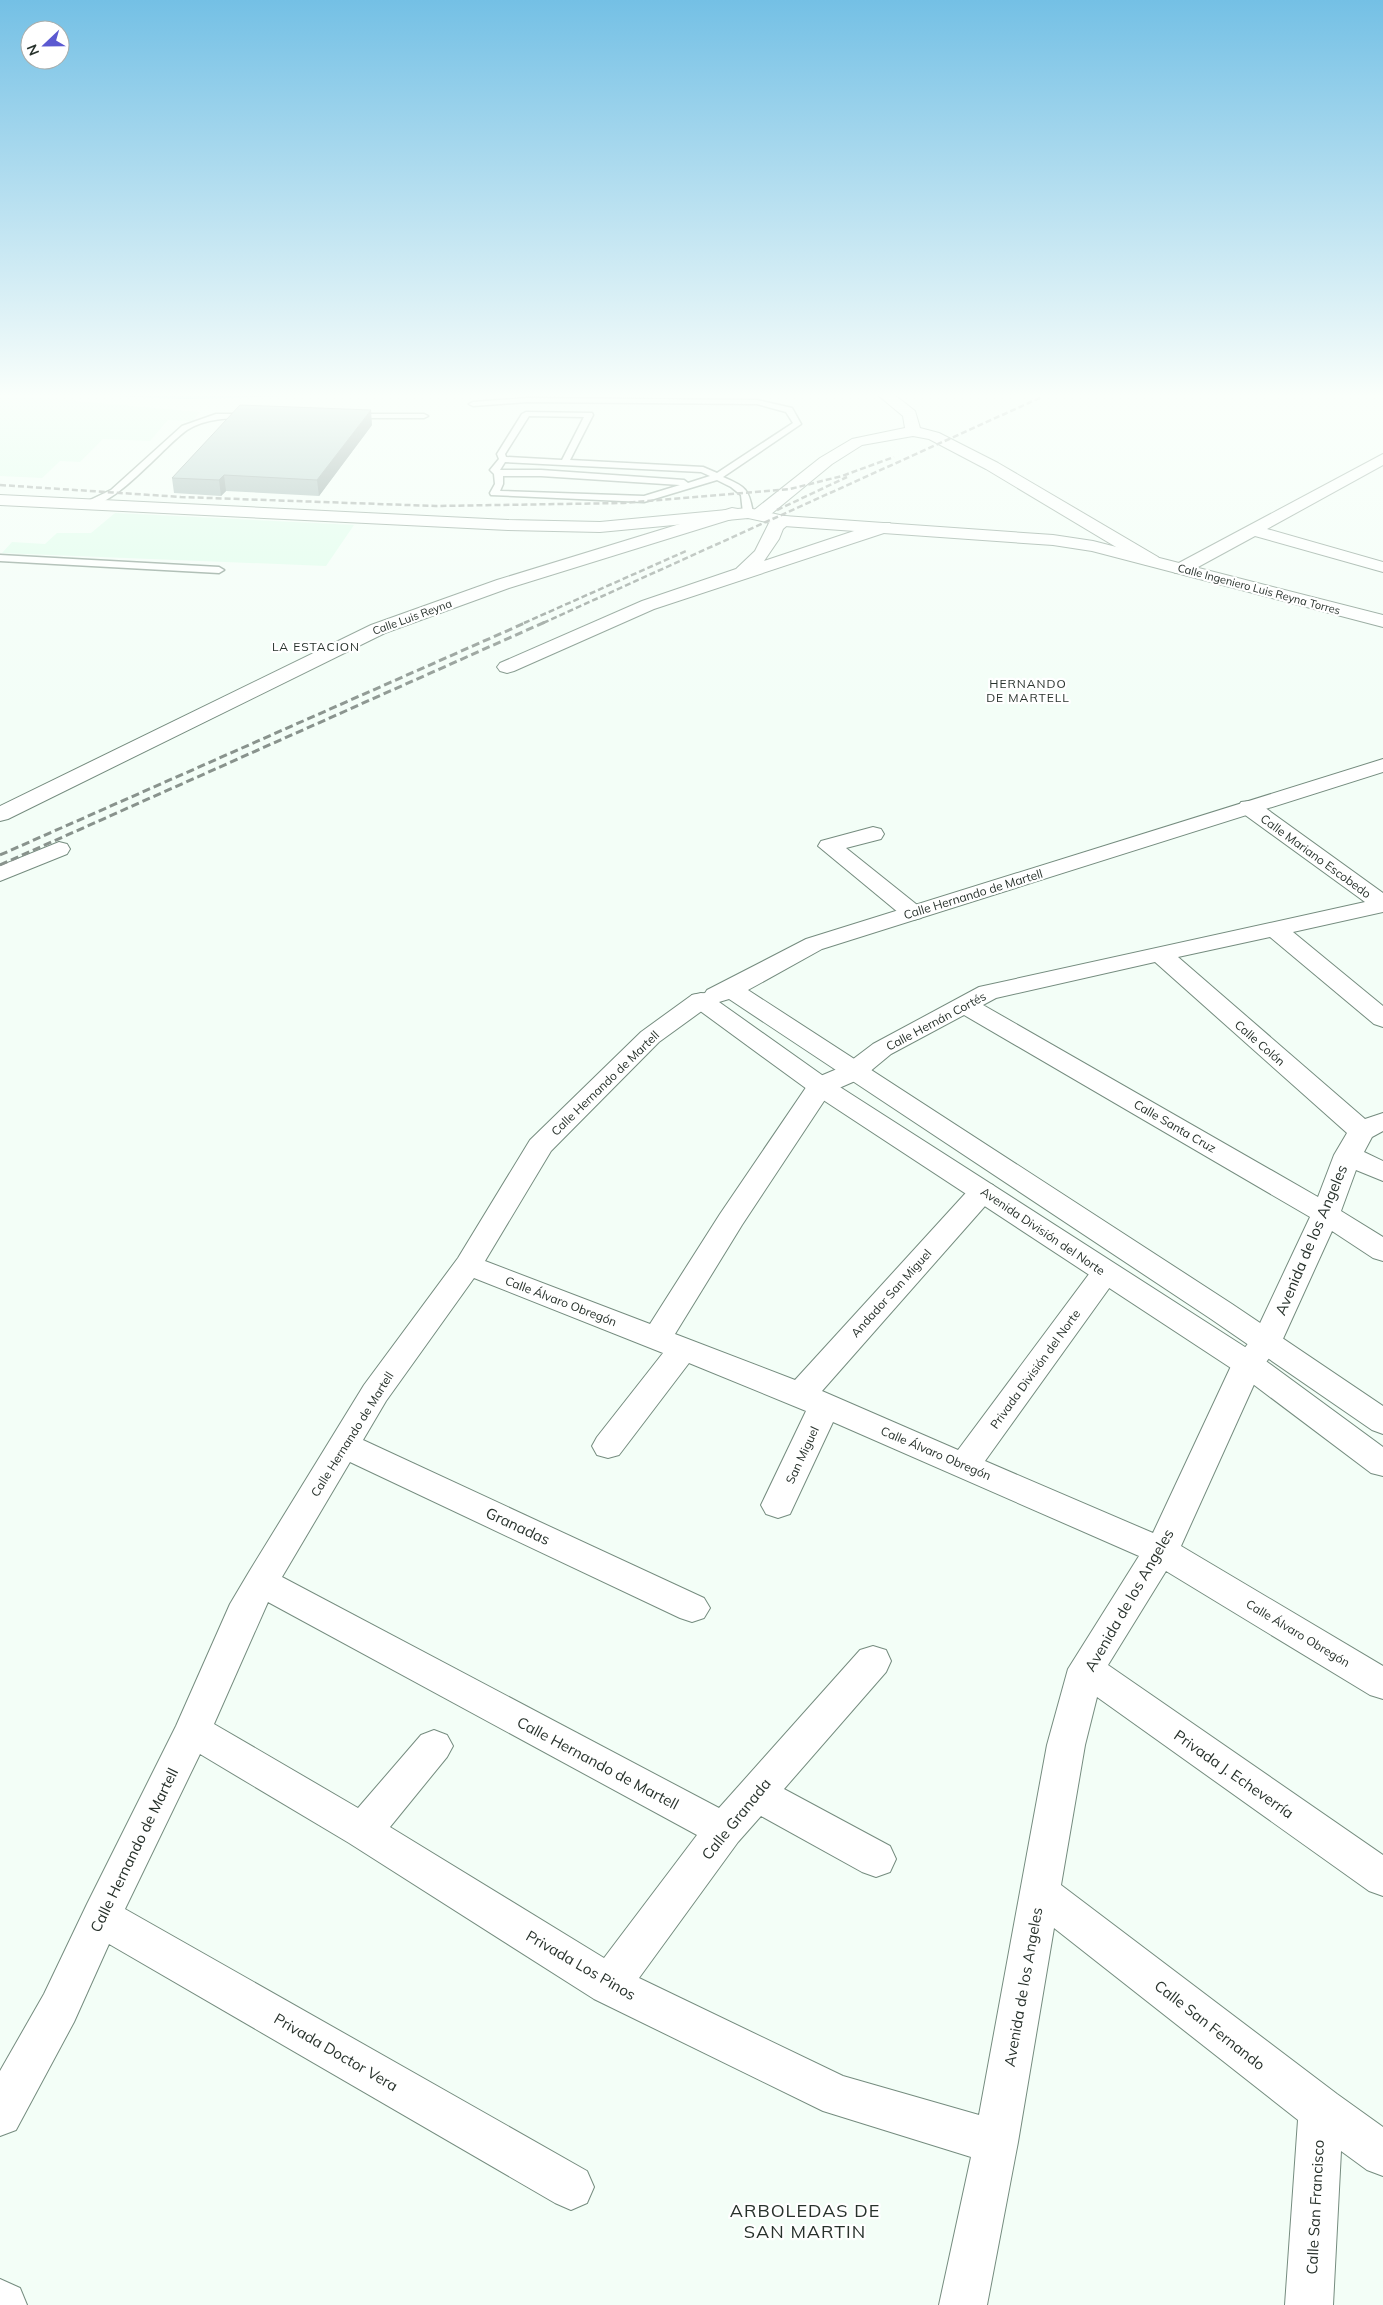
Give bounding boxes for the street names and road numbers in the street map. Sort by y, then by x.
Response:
street label: Calle Ingeniero Luis Reyna Torres [1176,561,1342,617]
street label: Calle Luis Reyna [370,596,454,638]
street label: Calle Mariano Escobedo [1258,811,1374,901]
street label: Calle Hernando de Martell [902,866,1044,922]
street label: Calle Hernán Cortés [883,988,989,1054]
street label: Calle Colón [1232,1017,1288,1069]
street label: Calle Hernando de Martell [548,1027,662,1139]
street label: Calle Santa Cruz [1131,1096,1219,1156]
street label: Avenida de los Angeles [1271,1162,1351,1318]
street label: Avenida División del Norte [978,1184,1108,1278]
street label: Andador San Miguel [848,1246,934,1340]
street label: Calle Álvaro Obregón [503,1273,619,1329]
street label: Privada División del Norte [987,1306,1083,1432]
street label: Calle Hernando de Martell [307,1369,397,1499]
street label: Calle Álvaro Obregón [879,1423,993,1483]
street label: San Miguel [782,1424,822,1486]
street label: Granadas [483,1503,553,1549]
street label: Avenida de los Angeles [1080,1525,1178,1675]
street label: Calle Álvaro Obregón [1243,1596,1353,1670]
street label: Calle Hernando de Martell [514,1712,682,1814]
street label: Privada J. Echeverría [1170,1726,1298,1822]
street label: Calle Hernando de Martell [86,1765,182,1935]
street label: Calle Granada [697,1774,775,1864]
street label: Avenida de los Angeles [1000,1906,1046,2068]
street label: Privada Los Pinos [523,1926,639,2004]
street label: Calle San Fernando [1151,1976,1269,2074]
street label: Privada Doctor Vera [271,2009,401,2095]
street label: Calle San Francisco [1302,2139,1328,2275]

